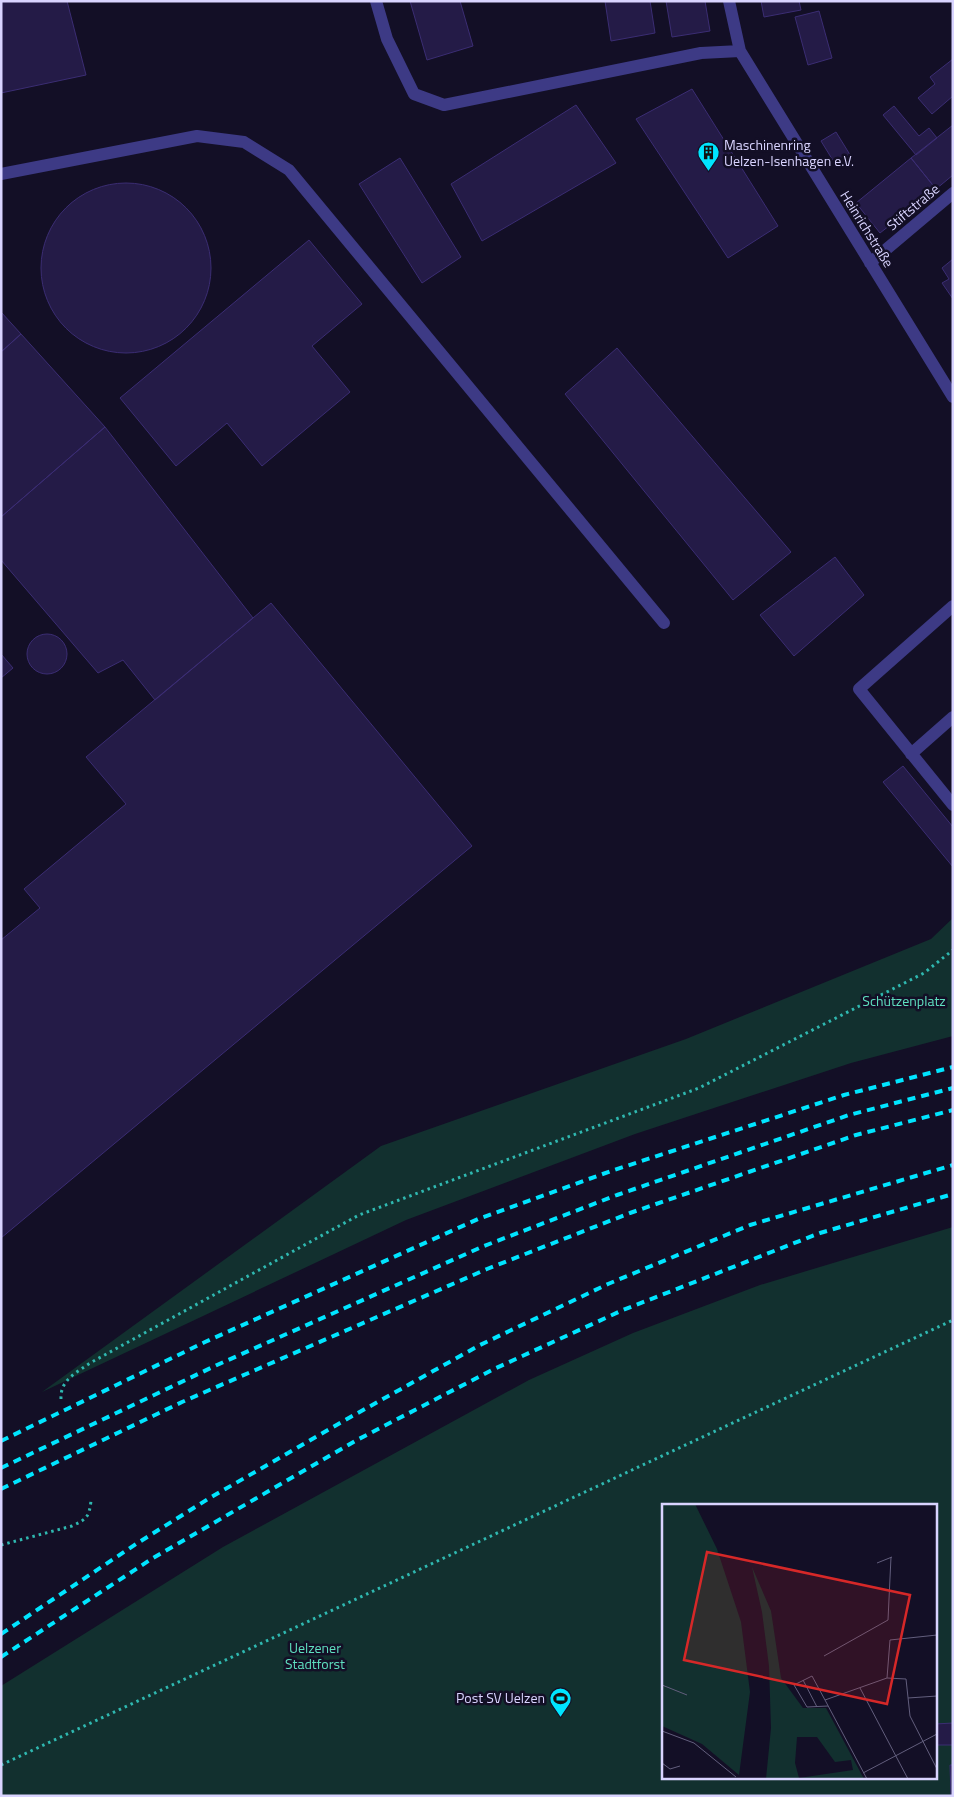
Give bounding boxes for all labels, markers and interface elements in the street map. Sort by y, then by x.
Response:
place label: Maschinenring Uelzen-Isenhagen e.V. [724,134,854,171]
building icon: Maschinenring Uelzen-Isenhagen e.V. [696,141,720,172]
street label: Stiftstraße [882,178,944,235]
street label: Heinrichstraße [835,186,899,271]
park label: Schützenplatz [862,990,946,1011]
inset map [662,1504,936,1780]
park label: Uelzener Stadtforst [285,1637,345,1674]
sports icon: Post SV Uelzen [549,1686,573,1717]
place label: Post SV Uelzen [456,1687,545,1708]

